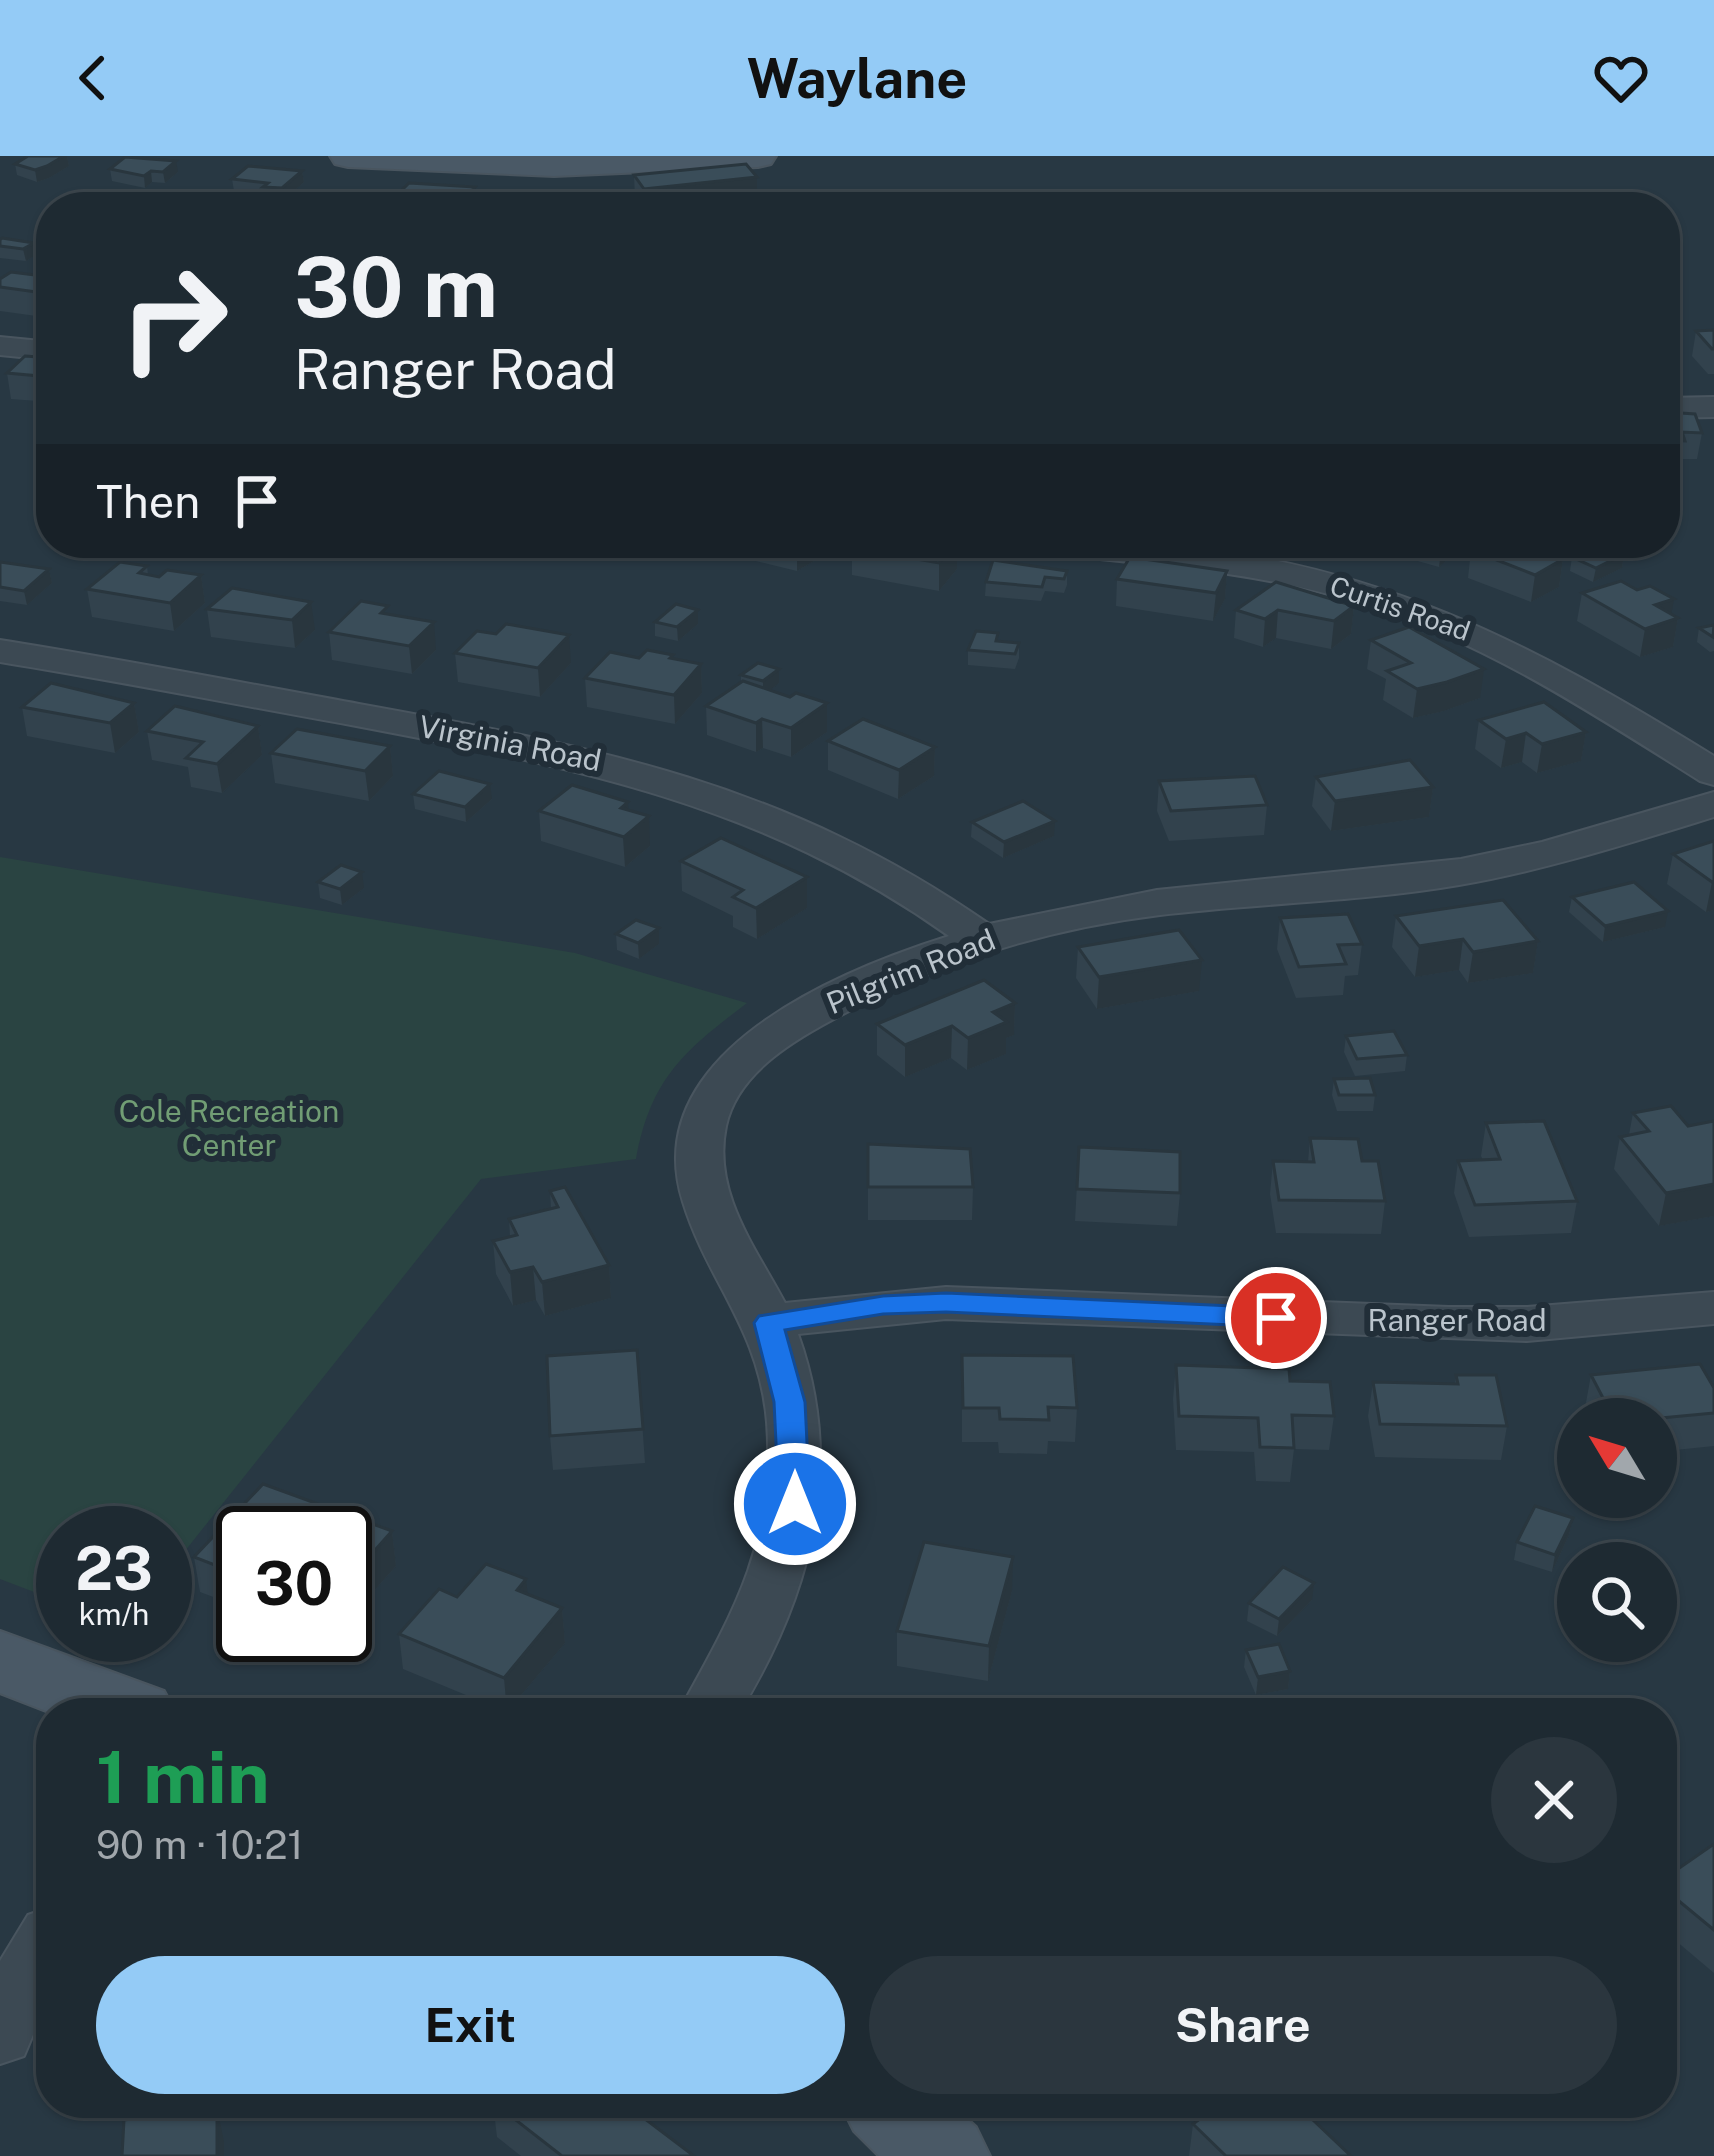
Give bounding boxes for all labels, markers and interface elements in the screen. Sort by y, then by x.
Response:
icon: back [60,45,126,111]
icon: heart [1588,45,1654,111]
text: Waylane [747,47,967,110]
text: 30 m [294,237,498,336]
icon: right [96,240,252,396]
text: Ranger Road [294,338,616,401]
icon: arrive [224,468,290,534]
text: Then [96,475,200,528]
street label: Curtis Road [1326,569,1474,647]
street label: Virginia Road [416,708,604,778]
street label: Pilgrim Road [821,921,1000,1021]
park label: Cole Recreation Center [119,1093,339,1163]
pin [1225,1267,1327,1369]
icon: arrive [1243,1285,1309,1351]
street label: Ranger Road [1367,1302,1547,1338]
north arrow [1557,1398,1677,1518]
map controls [1557,1398,1677,1662]
position arrow [732,1441,858,1567]
speed limit sign: 30 [216,1506,372,1662]
text: 23 [75,1533,153,1604]
button: search [1557,1542,1677,1662]
text: km/h [79,1596,149,1632]
text: 1 min [96,1735,270,1819]
button: close [1491,1737,1617,1863]
text: 90 m · 10:21 [96,1822,303,1868]
button: Exit [96,1956,845,2094]
button: Share [869,1956,1617,2094]

